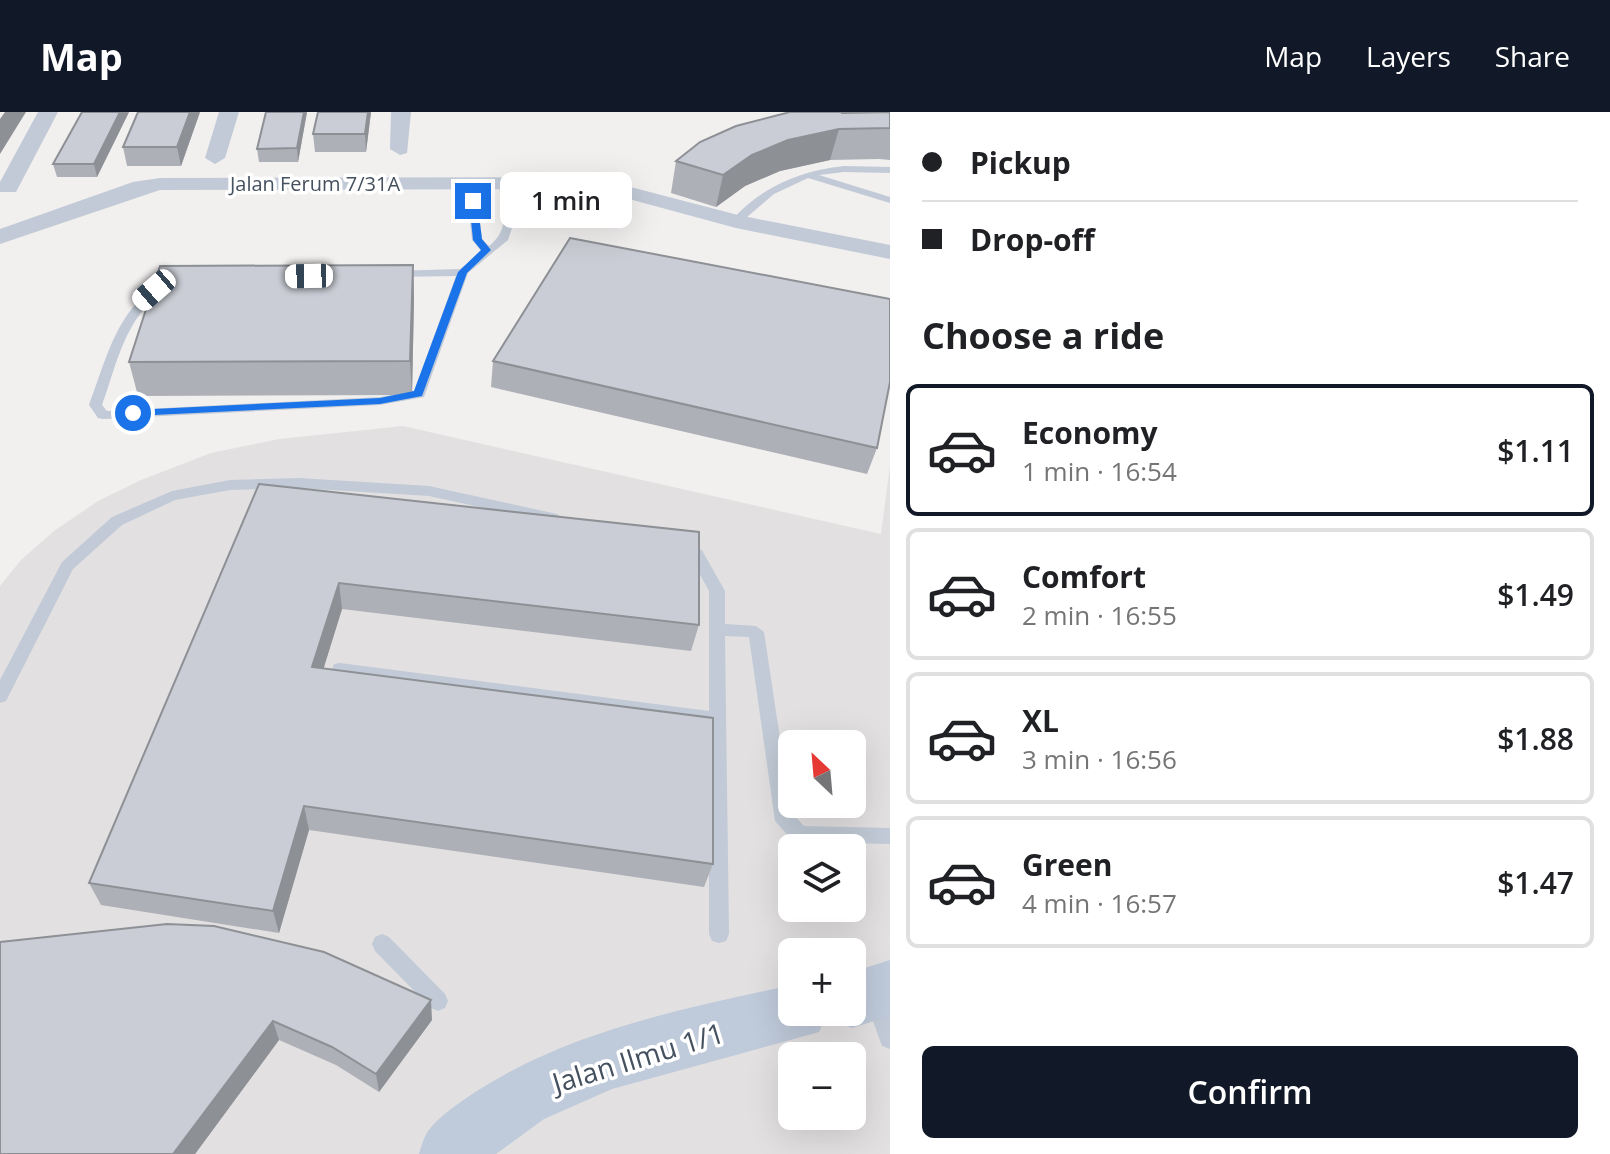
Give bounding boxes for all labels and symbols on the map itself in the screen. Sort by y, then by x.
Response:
street label: Jalan Ferum 7/31A [228,170,400,197]
callout: 1 min [501,173,633,229]
route end [455,183,491,219]
car [285,264,333,288]
car [128,265,180,315]
route start [115,395,151,431]
north arrow [778,730,866,818]
street label: Jalan Ilmu 1/1 [545,1013,729,1102]

